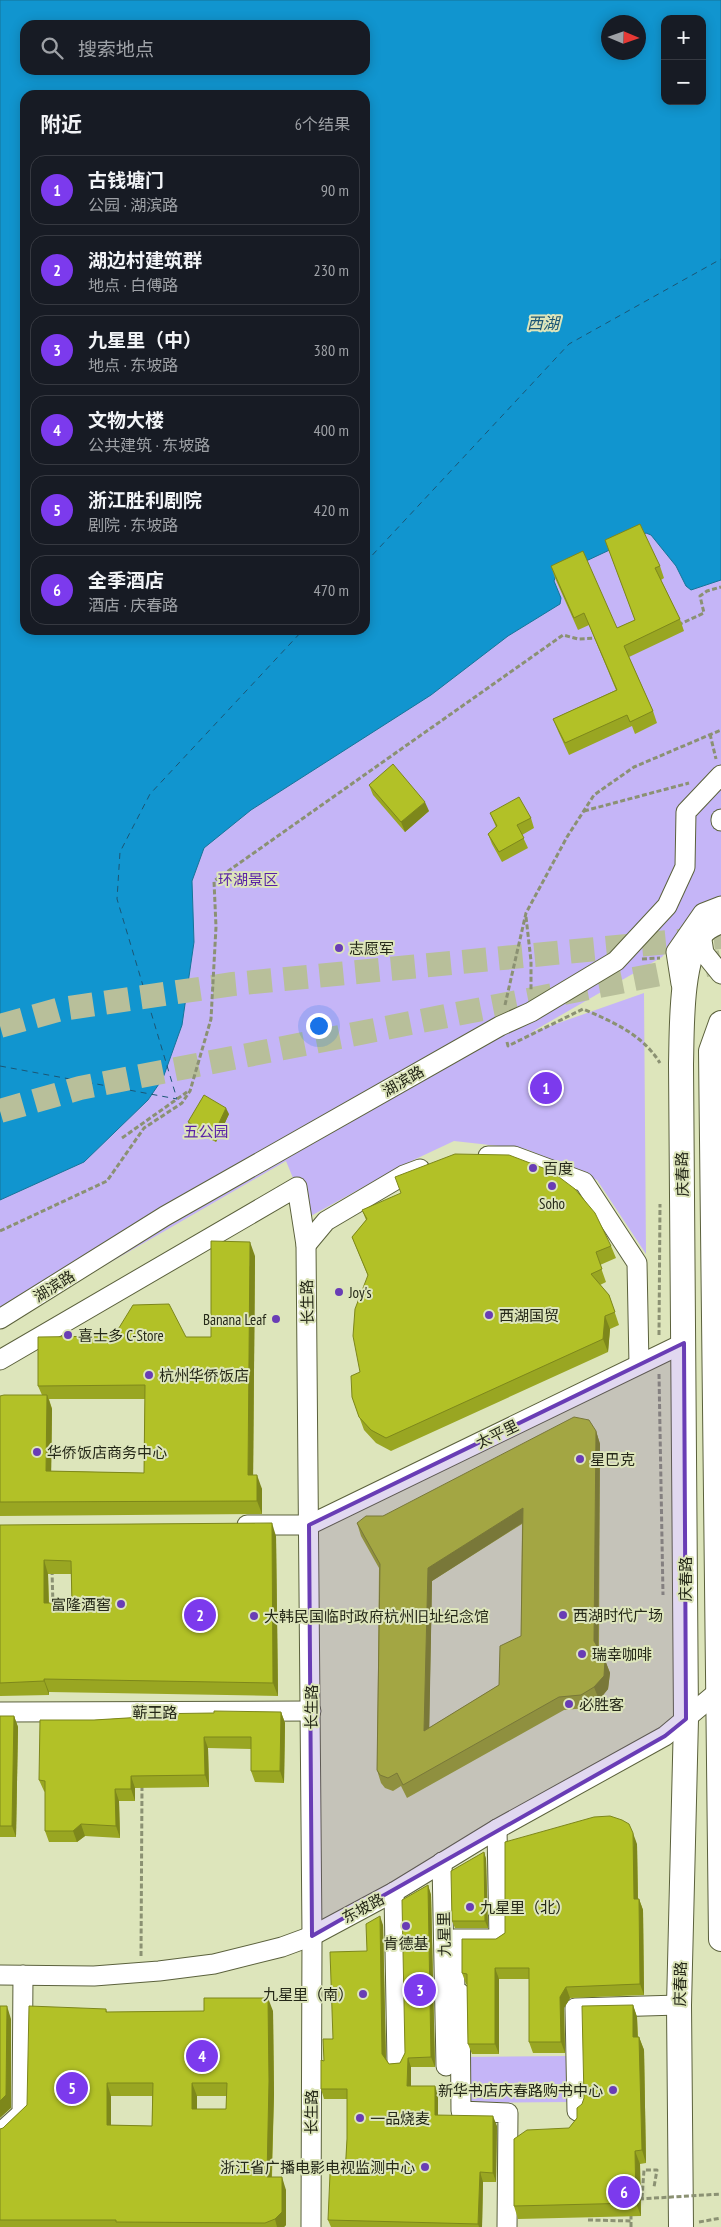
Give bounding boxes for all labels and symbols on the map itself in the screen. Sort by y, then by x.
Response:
north arrow [601,15,646,60]
water label: 西湖 [527,313,562,333]
park label: 环湖景区 [218,870,278,889]
place label: 志愿军 [349,939,394,958]
marker: 志愿军 [333,942,345,954]
your location [306,1013,332,1039]
street label: 湖滨路 [379,1062,427,1100]
pin: 1 [530,1069,562,1107]
park label: 五公园 [183,1122,229,1141]
street label: 庆春路 [672,1151,692,1197]
place label: 百度 [543,1159,573,1178]
marker: 百度 [527,1162,539,1174]
marker: Soho [546,1180,558,1192]
place label: Soho [539,1194,565,1213]
street label: 湖滨路 [30,1266,78,1306]
street label: 长生路 [297,1279,317,1325]
place label: Joy's [348,1283,372,1302]
marker: Joy's [333,1286,345,1298]
place label: 西湖国贸 [499,1306,559,1325]
marker: 西湖国贸 [483,1309,495,1321]
place label: Banana Leaf [203,1310,267,1329]
marker: Banana Leaf [270,1313,282,1325]
place label: 喜士多 C-Store [78,1326,164,1345]
marker: 喜士多 C-Store [62,1329,74,1341]
place label: 杭州华侨饭店 [159,1366,249,1385]
marker: 杭州华侨饭店 [143,1369,155,1381]
street label: 太平里 [473,1416,521,1452]
place label: 华侨饭店商务中心 [47,1443,167,1462]
marker: 华侨饭店商务中心 [31,1446,43,1458]
place label: 星巴克 [590,1450,635,1469]
marker: 星巴克 [574,1453,586,1465]
street label: 庆春路 [676,1556,695,1602]
place label: 富隆酒窖 [51,1595,111,1614]
pin: 2 [184,1596,216,1634]
marker: 富隆酒窖 [115,1598,127,1610]
place label: 西湖时代广场 [573,1606,663,1625]
place label: 大韩民国临时政府杭州旧址纪念馆 [264,1607,489,1626]
marker: 西湖时代广场 [557,1609,569,1621]
marker: 大韩民国临时政府杭州旧址纪念馆 [248,1610,260,1622]
place label: 瑞幸咖啡 [592,1645,652,1664]
marker: 瑞幸咖啡 [576,1648,588,1660]
street label: 长生路 [302,1684,321,1730]
place label: 必胜客 [579,1695,624,1714]
marker: 必胜客 [563,1698,575,1710]
street label: 蕲王路 [132,1703,178,1722]
street label: 东坡路 [339,1889,387,1927]
place label: 九星里（北） [480,1898,570,1917]
marker: 九星里（北） [464,1901,476,1913]
street label: 九星里 [434,1911,454,1957]
marker: 肯德基 [400,1920,412,1932]
place label: 肯德基 [383,1934,429,1953]
street label: 庆春路 [670,1961,690,2007]
pin: 3 [404,1971,436,2009]
place label: 九星里（南） [263,1985,353,2004]
marker: 九星里（南） [357,1988,369,2000]
pin: 4 [186,2037,218,2075]
pin: 5 [56,2069,88,2107]
place label: 新华书店庆春路购书中心 [438,2081,603,2100]
marker: 新华书店庆春路购书中心 [607,2084,619,2096]
street label: 长生路 [302,2089,321,2135]
place label: 一品烧麦 [370,2109,430,2128]
marker: 一品烧麦 [354,2112,366,2124]
place label: 浙江省广播电影电视监测中心 [220,2158,415,2177]
marker: 浙江省广播电影电视监测中心 [419,2161,431,2173]
pin: 6 [608,2173,640,2211]

